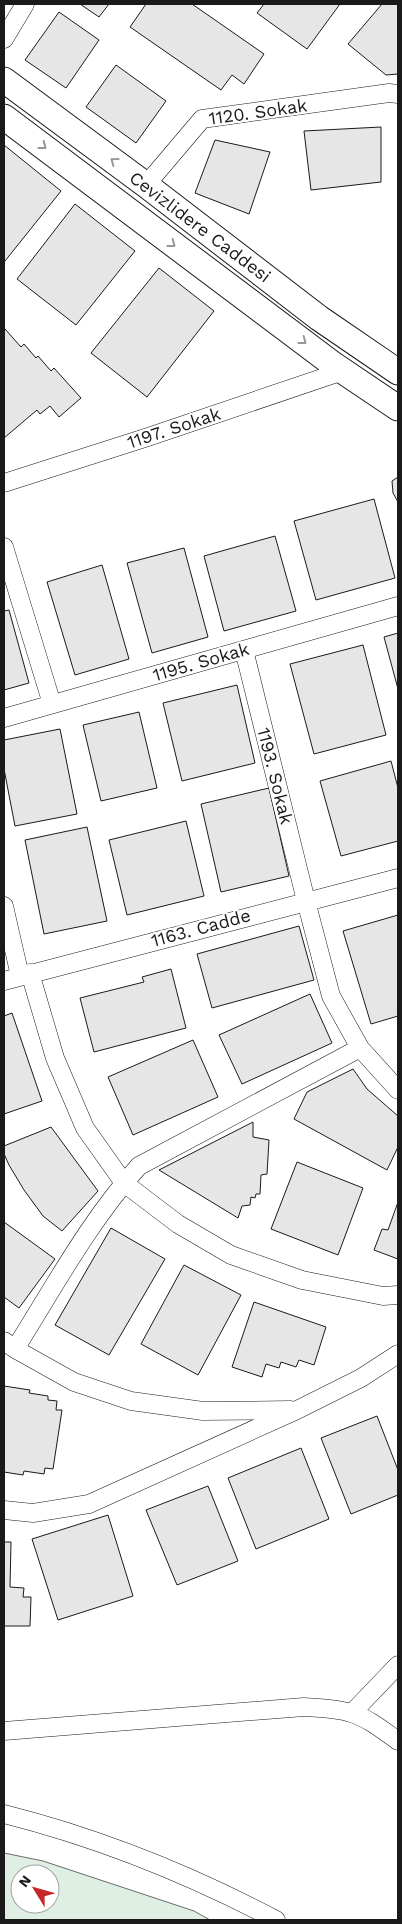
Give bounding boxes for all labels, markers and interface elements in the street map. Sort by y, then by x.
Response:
street label: 1120. Sokak [207,94,308,129]
one-way arrow [37,140,46,149]
one-way arrow [110,158,120,167]
street label: Cevizlidere Caddesi [125,167,275,287]
one-way arrow [166,238,176,247]
one-way arrow [297,335,307,344]
street label: 1197. Sokak [125,403,223,452]
street label: 1195. Sokak [150,638,251,685]
street label: 1193. Sokak [253,725,298,826]
street label: 1163. Cadde [149,904,253,951]
north arrow [10,1864,60,1914]
text: N [15,1872,34,1890]

